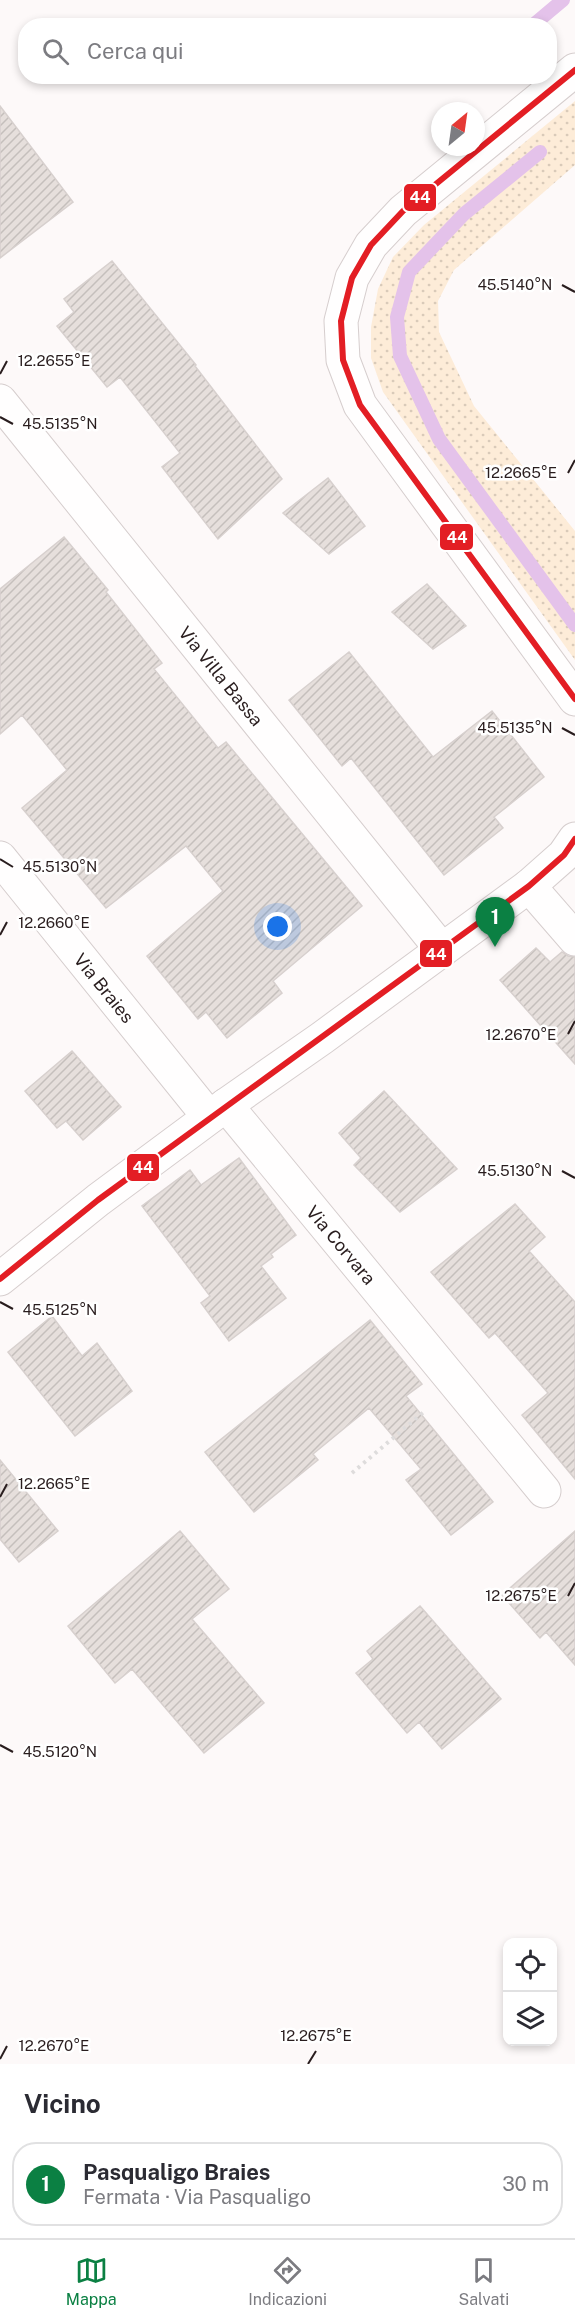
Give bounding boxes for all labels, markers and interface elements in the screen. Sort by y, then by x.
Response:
search box [18,18,557,84]
icon: search [39,35,72,68]
text: Cerca qui [87,38,184,64]
north arrow [431,102,485,156]
line badge: 44 [403,183,437,212]
text: 44 [410,188,431,207]
text: 45.5140°N [478,276,552,293]
text: 12.2655°E [18,352,90,369]
text: 45.5135°N [22,415,98,432]
text: 12.2665°E [485,464,557,481]
line badge: 44 [439,523,474,551]
text: 44 [447,528,468,547]
street label: Via Villa Bassa [174,622,268,730]
text: 45.5135°N [477,719,553,736]
text: 45.5130°N [23,858,97,875]
pin: 1 [476,898,514,947]
your location [263,912,292,941]
text: 12.2660°E [18,914,90,931]
line badge: 44 [419,939,453,968]
text: 44 [426,945,447,964]
street label: Via Braies [70,949,138,1027]
text: 12.2670°E [486,1026,556,1043]
line badge: 44 [126,1153,160,1182]
text: 44 [133,1158,154,1177]
text: 45.5130°N [478,1162,552,1179]
street label: Via Corvara [302,1201,380,1289]
text: 45.5125°N [23,1301,97,1318]
text: 12.2665°E [18,1475,90,1492]
text: 12.2675°E [485,1587,557,1604]
text: 45.5120°N [23,1743,97,1760]
map controls [503,1938,557,2046]
button: locate [503,1938,557,1992]
button: layers [503,1992,557,2046]
text: 12.2675°E [280,2027,352,2044]
text: 12.2670°E [19,2037,89,2054]
text: Vicino [24,2088,101,2119]
text: Pasqualigo Braies [83,2159,270,2185]
text: 1 [41,2172,50,2196]
text: 30 m [502,2172,549,2196]
text: Fermata · Via Pasqualigo [83,2185,311,2209]
tab: Mappa [66,2254,117,2309]
tab: Indicazioni [248,2254,327,2309]
tab: Salvati [459,2254,509,2309]

